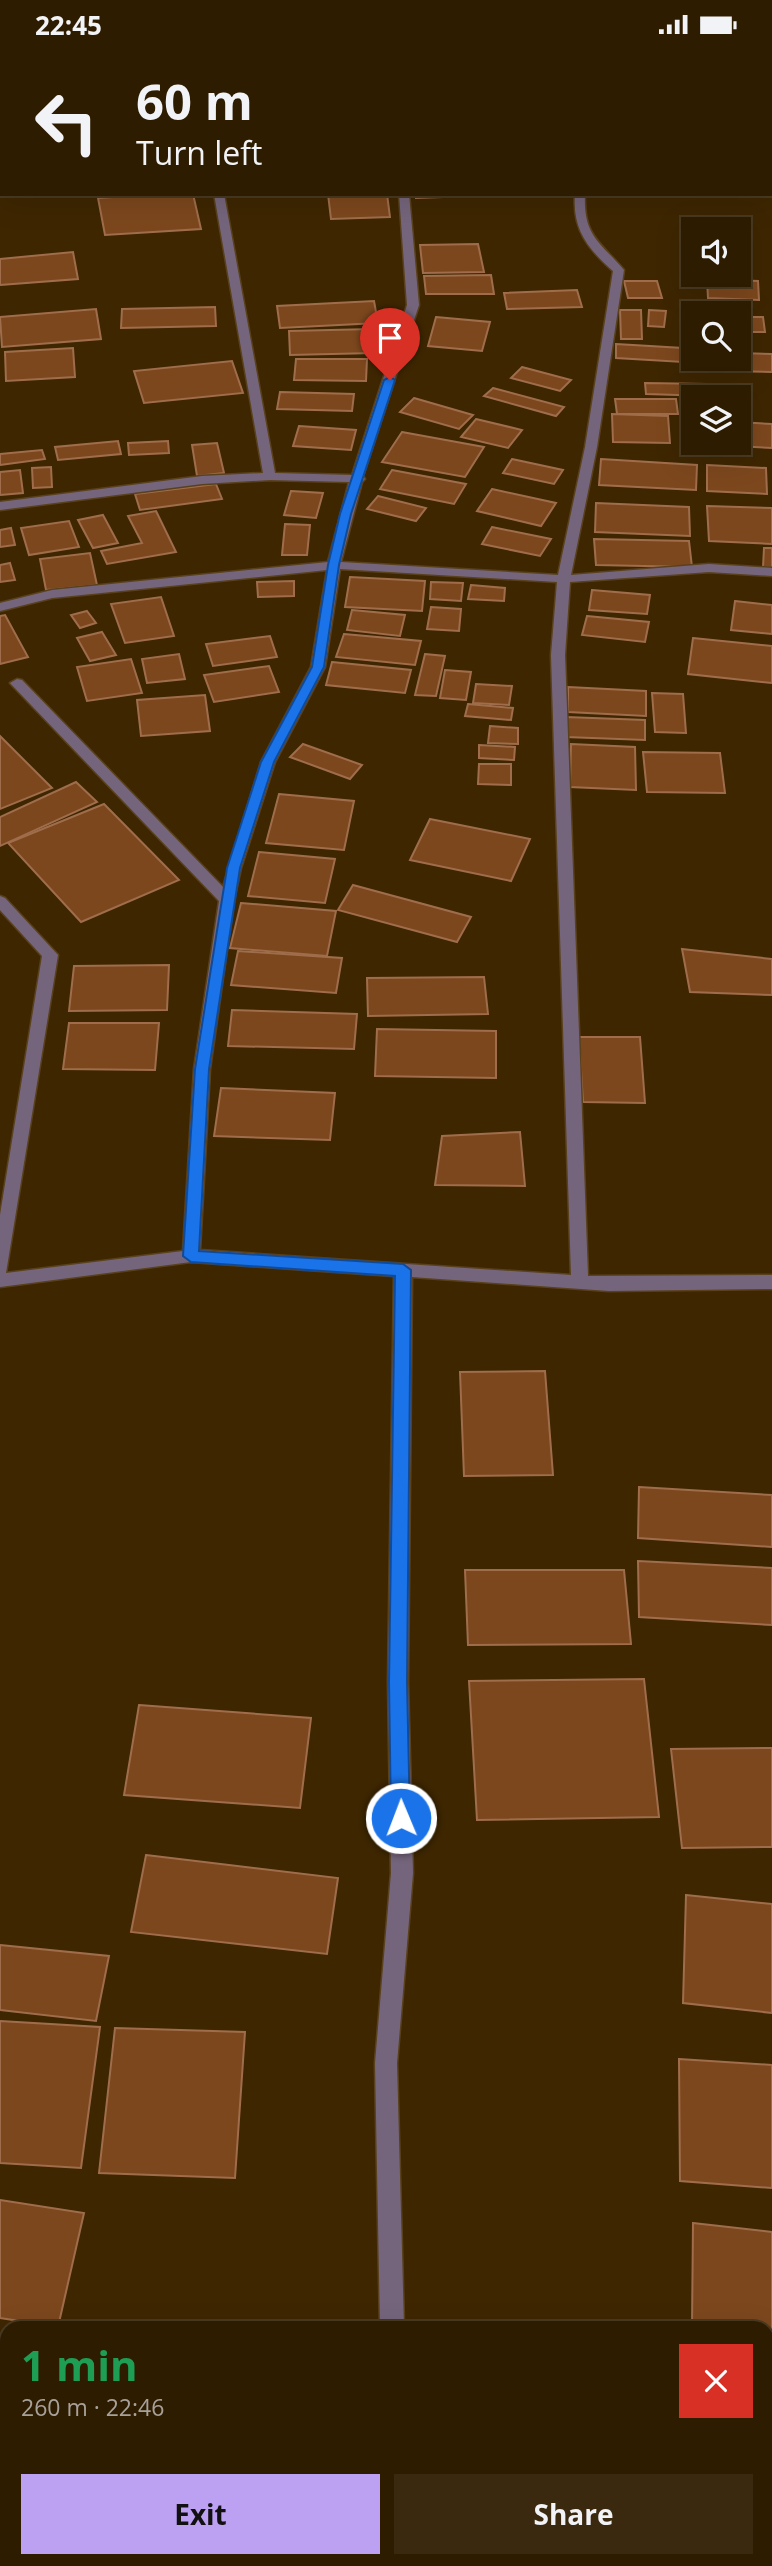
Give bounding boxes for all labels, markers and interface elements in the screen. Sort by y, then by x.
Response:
text: 22:45 [35,7,102,43]
text: 60 m [136,68,253,134]
icon: left [21,77,112,168]
text: Turn left [136,131,262,174]
map controls [681,217,751,455]
button: sound [681,217,751,287]
button: search [681,301,751,371]
pin [360,308,420,380]
icon: arrive [371,319,409,357]
button: layers [681,385,751,455]
position arrow [364,1781,438,1855]
text: 1 min [21,2336,138,2393]
button: close [679,2344,753,2418]
text: 260 m · 22:46 [21,2391,164,2423]
button: Exit [21,2474,380,2554]
button: Share [394,2474,753,2554]

